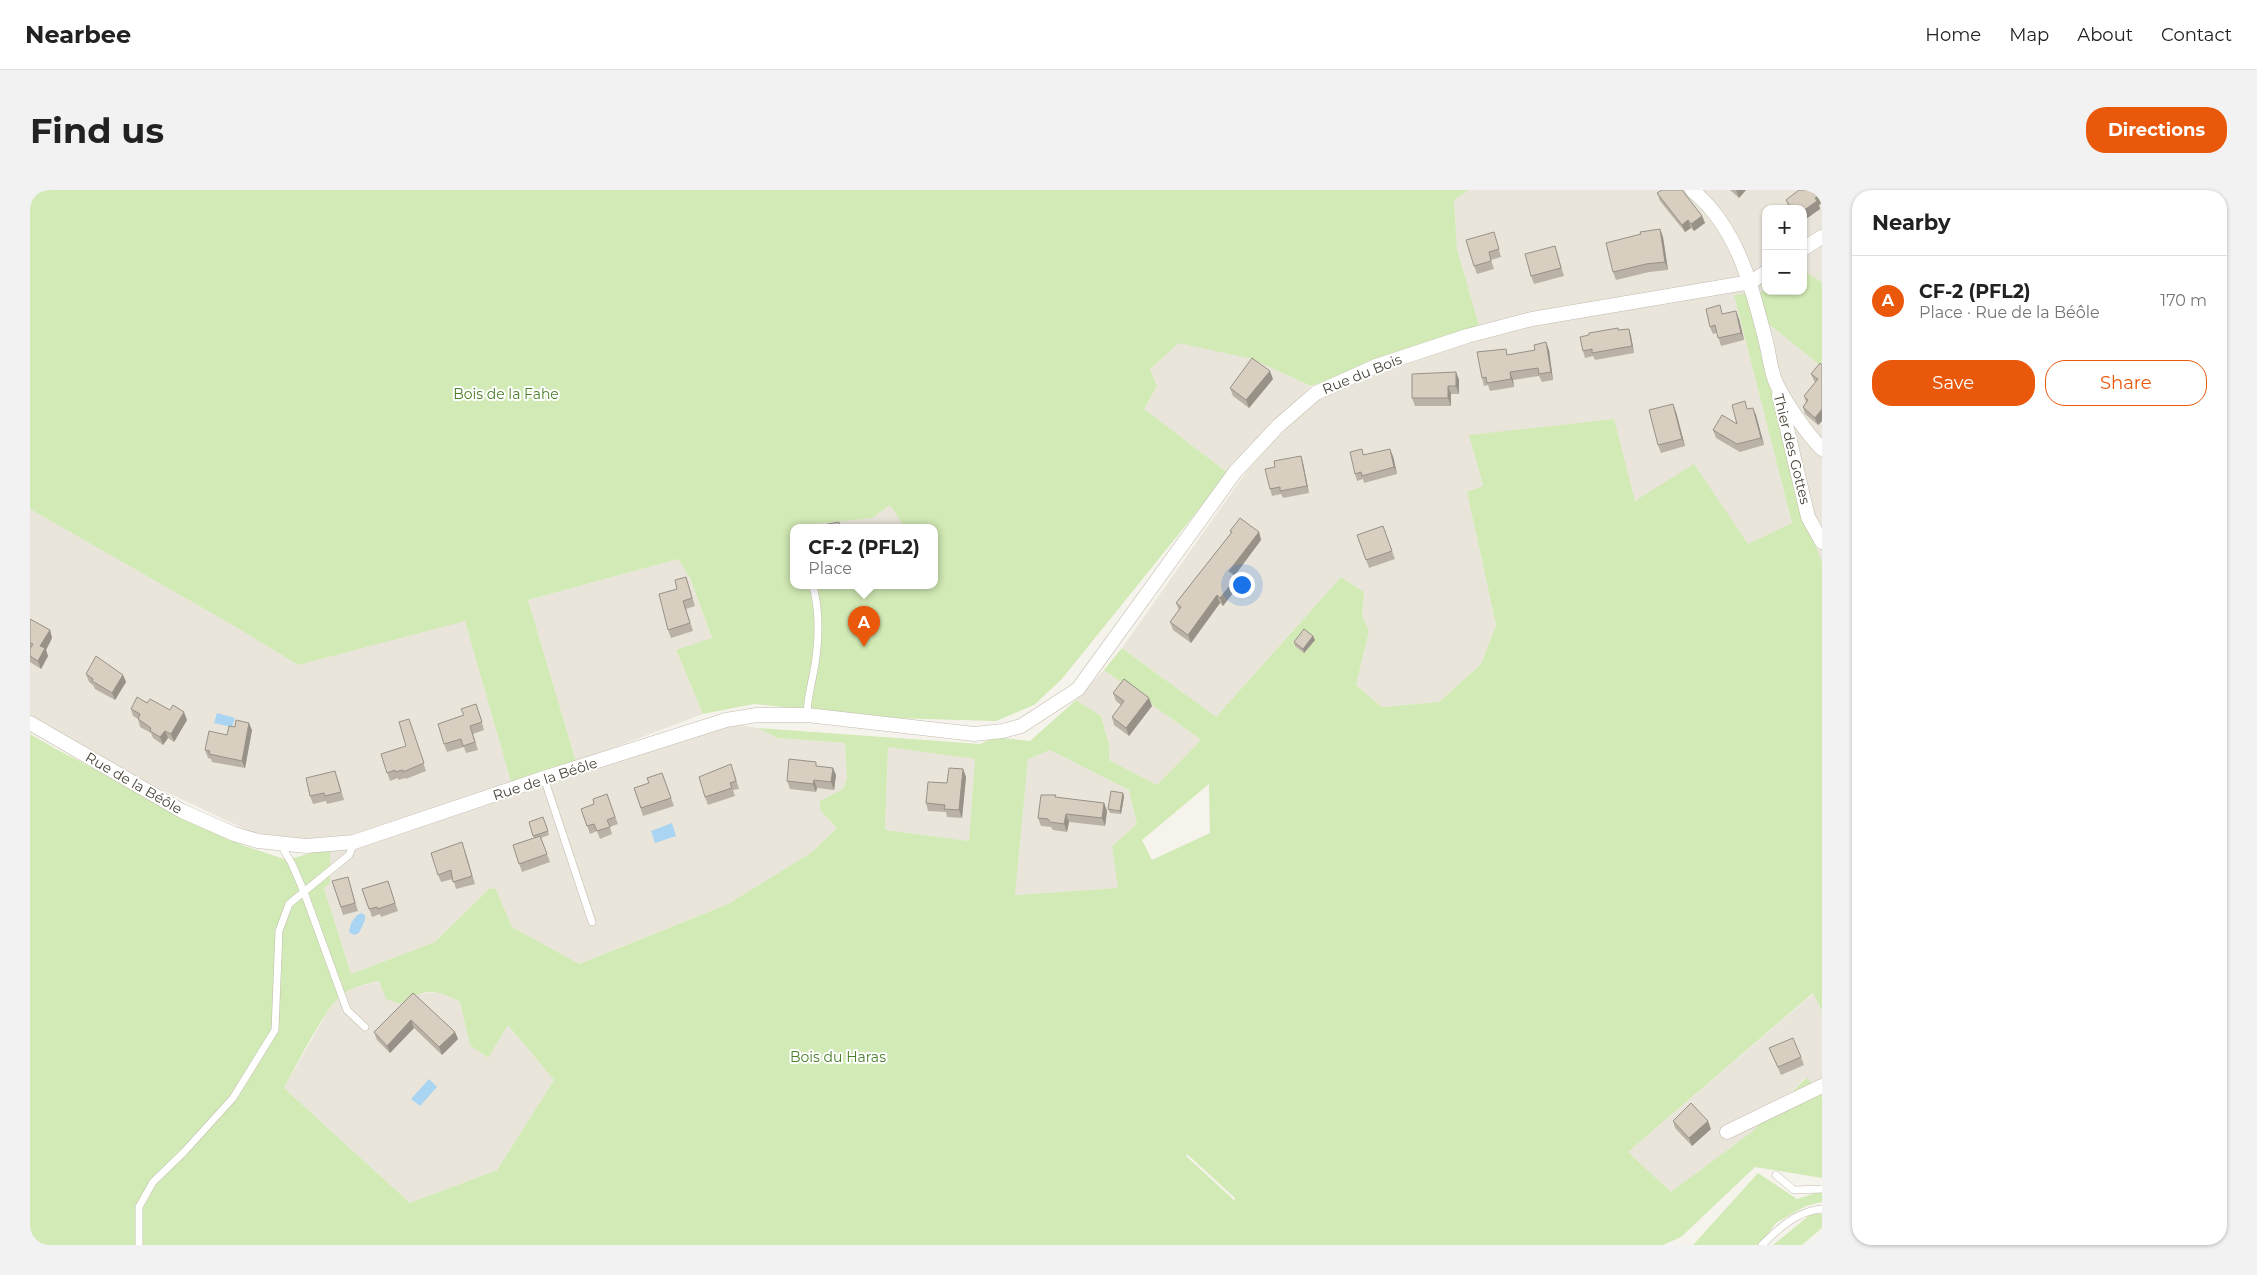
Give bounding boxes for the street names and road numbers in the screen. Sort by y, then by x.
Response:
street label: Rue du Bois [1320,350,1405,398]
street label: Thier des Gottes [1770,392,1814,506]
street label: Rue de la Béôle [82,748,186,818]
street label: Rue de la Béôle [490,754,600,804]

